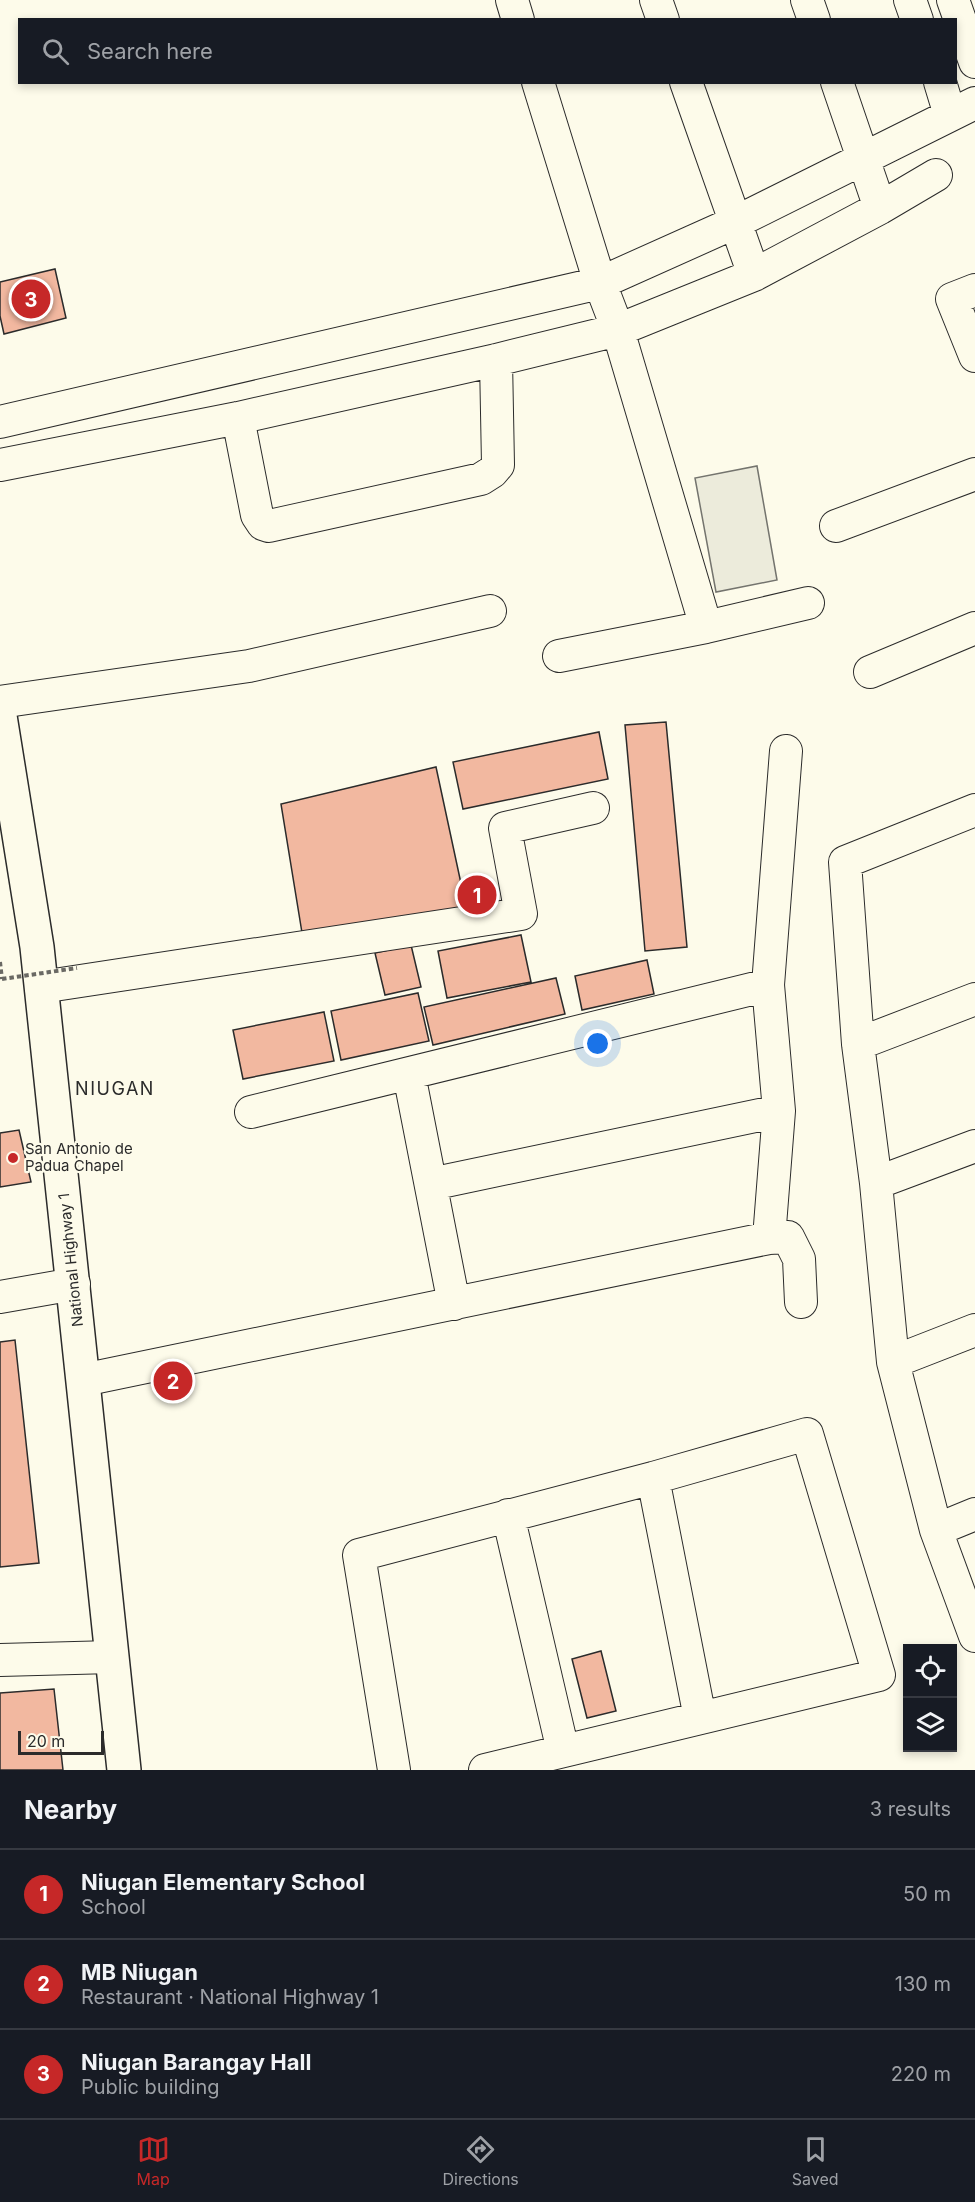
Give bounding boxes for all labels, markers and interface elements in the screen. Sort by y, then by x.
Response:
search box [18,18,957,84]
icon: search [39,35,72,68]
text: Search here [87,38,213,64]
pin: 3 [12,276,51,322]
pin: 1 [458,872,496,918]
your location [583,1029,612,1058]
district label: NIUGAN [75,1078,155,1099]
place label: San Antonio de Padua Chapel [25,1139,133,1175]
marker: San Antonio de Padua Chapel [6,1151,20,1165]
street label: National Highway 1 [54,1192,87,1328]
pin: 2 [154,1358,192,1404]
map controls [903,1644,957,1752]
button: locate [903,1644,957,1698]
button: layers [903,1698,957,1752]
scale bar [18,1728,104,1756]
text: 20 m [27,1731,65,1751]
text: Nearby [24,1794,117,1825]
text: 3 results [870,1797,951,1821]
text: Niugan Elementary School [81,1869,365,1895]
text: 1 [39,1882,48,1906]
text: 50 m [903,1882,951,1906]
text: School [81,1895,146,1919]
text: MB Niugan [81,1959,198,1985]
text: 2 [37,1972,50,1996]
text: 130 m [895,1972,951,1996]
text: Restaurant · National Highway 1 [81,1985,379,2009]
text: Niugan Barangay Hall [81,2049,311,2075]
text: 3 [37,2062,50,2086]
text: 220 m [891,2062,951,2086]
text: Public building [81,2075,220,2099]
tab: Map [136,2133,170,2189]
tab: Directions [443,2133,519,2189]
tab: Saved [792,2133,839,2189]

